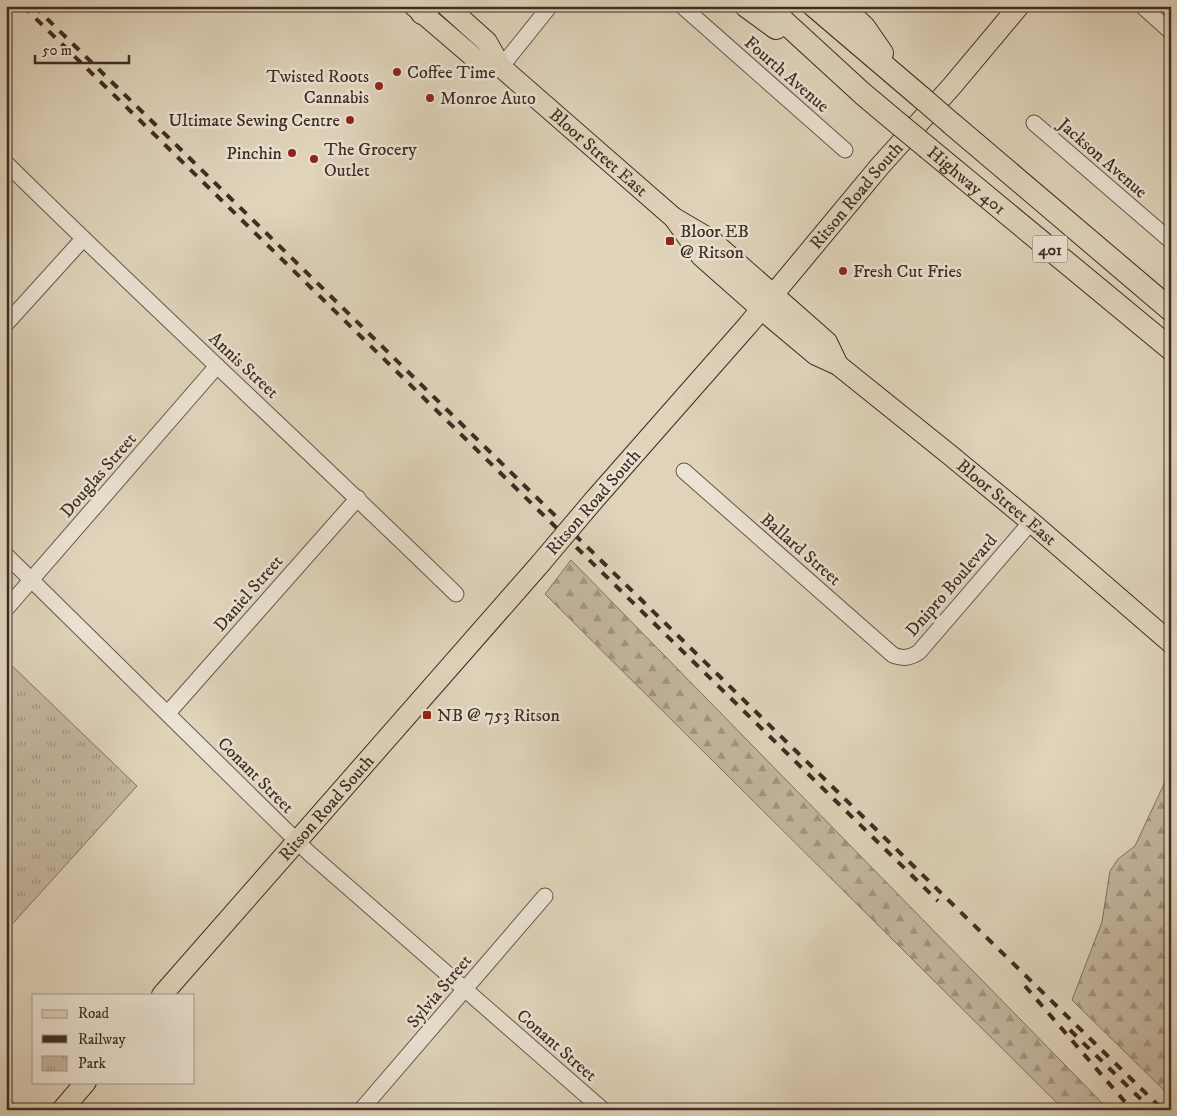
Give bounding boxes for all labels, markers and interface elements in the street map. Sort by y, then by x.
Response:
scale bar [35,32,129,64]
street label: Fourth Avenue [739,32,833,118]
text: 50 m [42,41,72,60]
place label: Coffee Time [407,62,496,84]
place label: Twisted Roots Cannabis [266,66,369,109]
marker: Coffee Time [391,66,403,78]
marker: Twisted Roots Cannabis [373,80,385,92]
place label: Monroe Auto [440,88,536,110]
marker: Monroe Auto [424,92,436,104]
street label: Bloor Street East [544,104,652,202]
place label: Ultimate Sewing Centre [168,110,340,132]
street label: Jackson Avenue [1052,113,1151,203]
marker: Ultimate Sewing Centre [344,114,356,126]
street label: Ritson Road South [805,137,909,254]
place label: The Grocery Outlet [324,139,417,182]
street label: Highway 401 [922,142,1010,220]
place label: Pinchin [226,143,283,165]
marker: Pinchin [286,147,298,159]
marker: The Grocery Outlet [308,153,320,165]
place label: Bloor EB @ Ritson [680,221,749,264]
marker: Bloor EB @ Ritson [664,235,676,247]
road number: 401 [1032,235,1068,262]
place label: Fresh Cut Fries [853,261,962,283]
marker: Fresh Cut Fries [837,265,849,277]
street label: Annis Street [204,328,283,404]
street label: Douglas Street [56,429,142,523]
street label: Ritson Road South [542,445,646,560]
street label: Bloor Street East [952,455,1061,551]
street label: Ballard Street [756,509,845,591]
street label: Dnipro Boulevard [901,530,1002,641]
street label: Daniel Street [209,551,288,636]
place label: NB @ 753 Ritson [437,705,561,727]
marker: NB @ 753 Ritson [421,709,433,721]
street label: Conant Street [212,733,298,819]
street label: Ritson Road South [275,751,380,866]
street label: Sylvia Street [403,950,477,1033]
legend [32,994,195,1084]
text: Road [78,1004,110,1023]
street label: Conant Street [512,1005,601,1087]
text: Railway [78,1030,126,1049]
text: Park [78,1054,107,1073]

